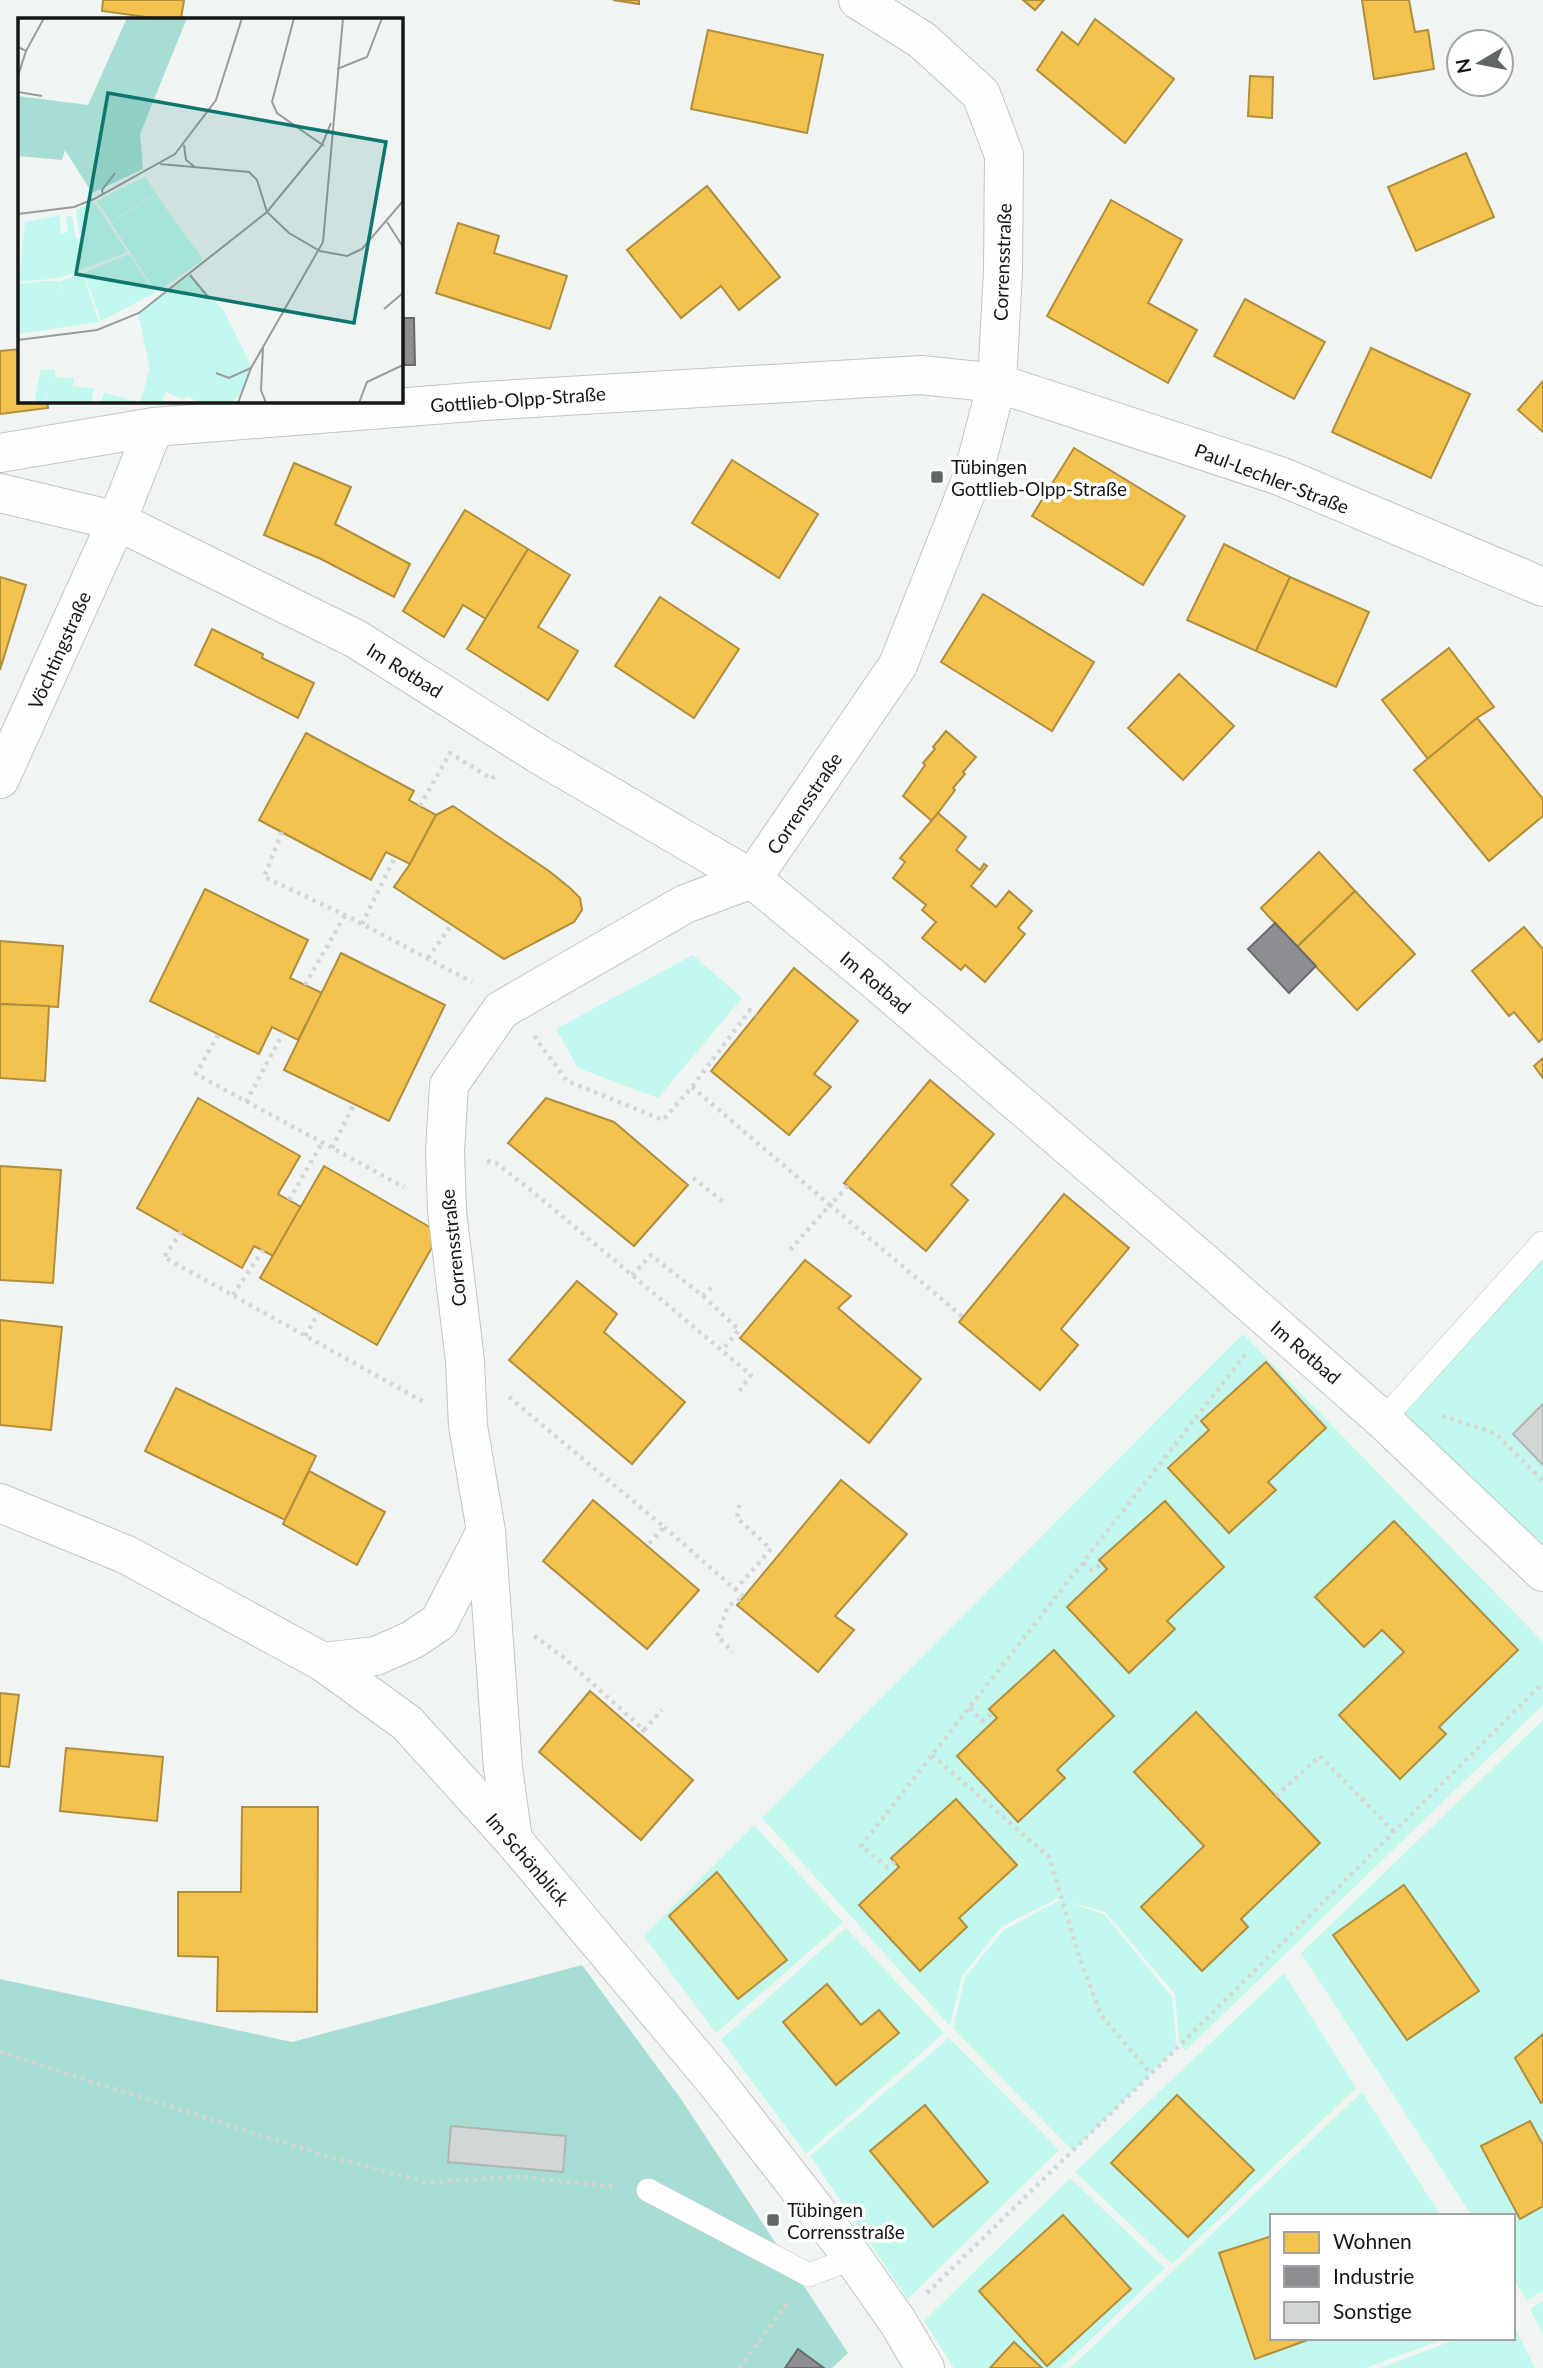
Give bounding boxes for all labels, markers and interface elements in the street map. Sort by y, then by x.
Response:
inset map [18,18,402,402]
north arrow [1445,28,1515,98]
text: N [1450,57,1475,75]
street label: Corrensstraße [988,203,1016,321]
street label: Gottlieb-Olpp-Straße [429,381,607,417]
street label: Paul-Lechler-Straße [1192,438,1352,518]
place label: Tübingen Gottlieb-Olpp-Straße [951,455,1127,500]
marker: Tübingen Gottlieb-Olpp-Straße [929,469,945,485]
street label: Vöchtingstraße [23,588,95,712]
street label: Im Rotbad [363,638,447,702]
street label: Corrensstraße [762,748,846,858]
street label: Im Rotbad [836,946,916,1018]
street label: Corrensstraße [435,1188,471,1308]
street label: Im Rotbad [1266,1315,1346,1389]
street label: Im Schönblick [481,1808,575,1910]
place label: Tübingen Corrensstraße [787,2198,905,2243]
marker: Tübingen Corrensstraße [765,2212,781,2228]
legend [1270,2214,1515,2340]
text: Wohnen [1333,2228,1412,2253]
text: Industrie [1333,2263,1414,2288]
text: Sonstige [1333,2298,1412,2323]

